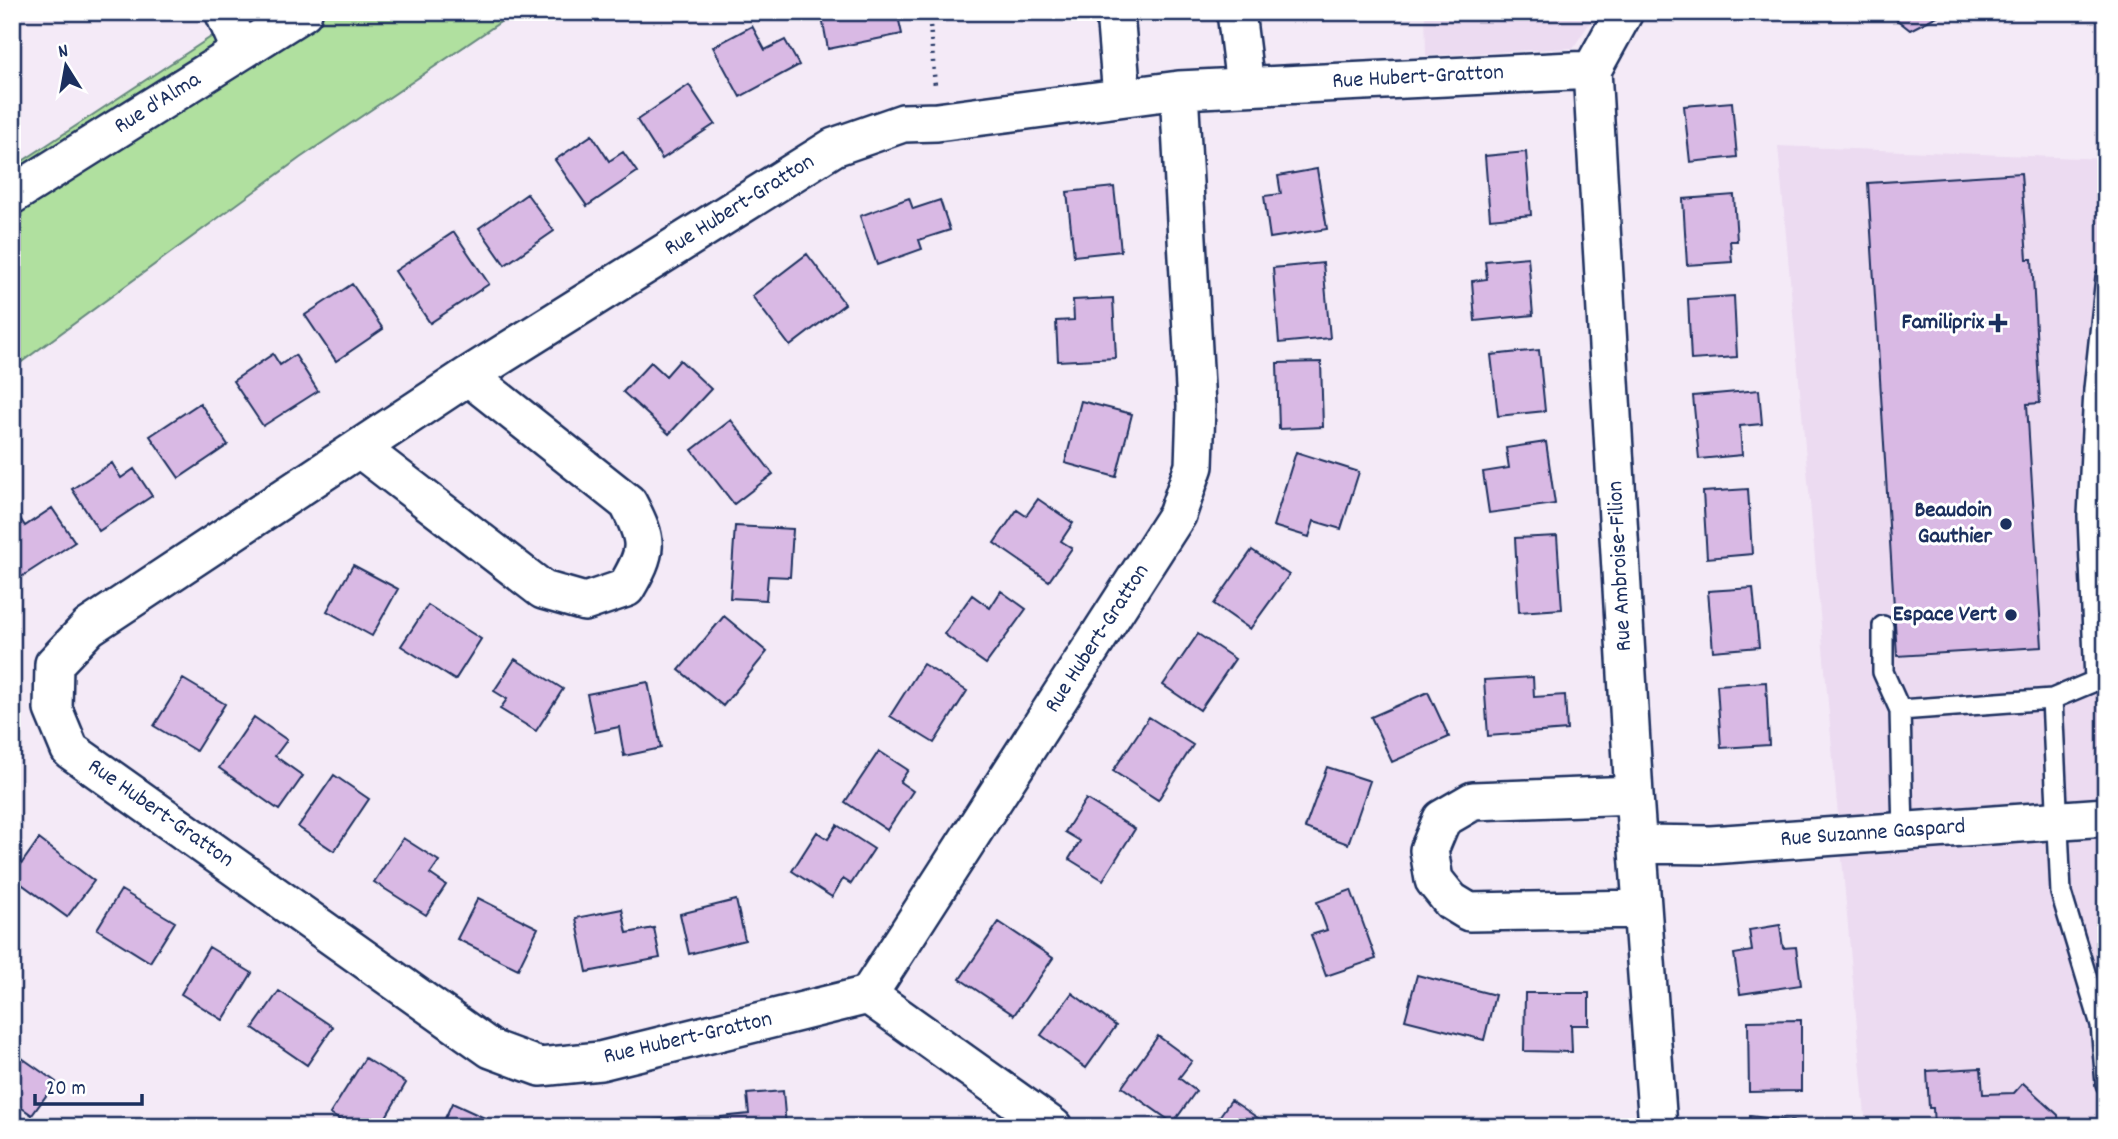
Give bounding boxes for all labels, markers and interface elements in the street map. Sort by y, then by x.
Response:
north arrow [32,32,102,102]
text: N [56,39,71,67]
street label: Rue Hubert-Gratton [1331,57,1505,99]
street label: Rue d'Alma [108,64,209,144]
street label: Rue Hubert-Gratton [658,146,822,266]
place label: Familiprix [1901,307,1984,340]
marker: Familiprix [1990,315,2006,331]
street label: Rue Ambroise-Filion [1600,480,1642,652]
place label: Beaudoin Gauthier [1914,495,1992,554]
marker: Beaudoin Gauthier [1998,516,2014,532]
street label: Rue Hubert-Gratton [1037,558,1159,720]
place label: Espace Vert [1893,599,1998,632]
marker: Espace Vert [2003,607,2019,623]
street label: Rue Hubert-Gratton [80,751,240,877]
street label: Rue Suzanne Gaspard [1779,811,1967,857]
street label: Rue Hubert-Gratton [601,1004,775,1074]
scale bar [35,1062,142,1106]
text: 20 m [46,1075,86,1105]

